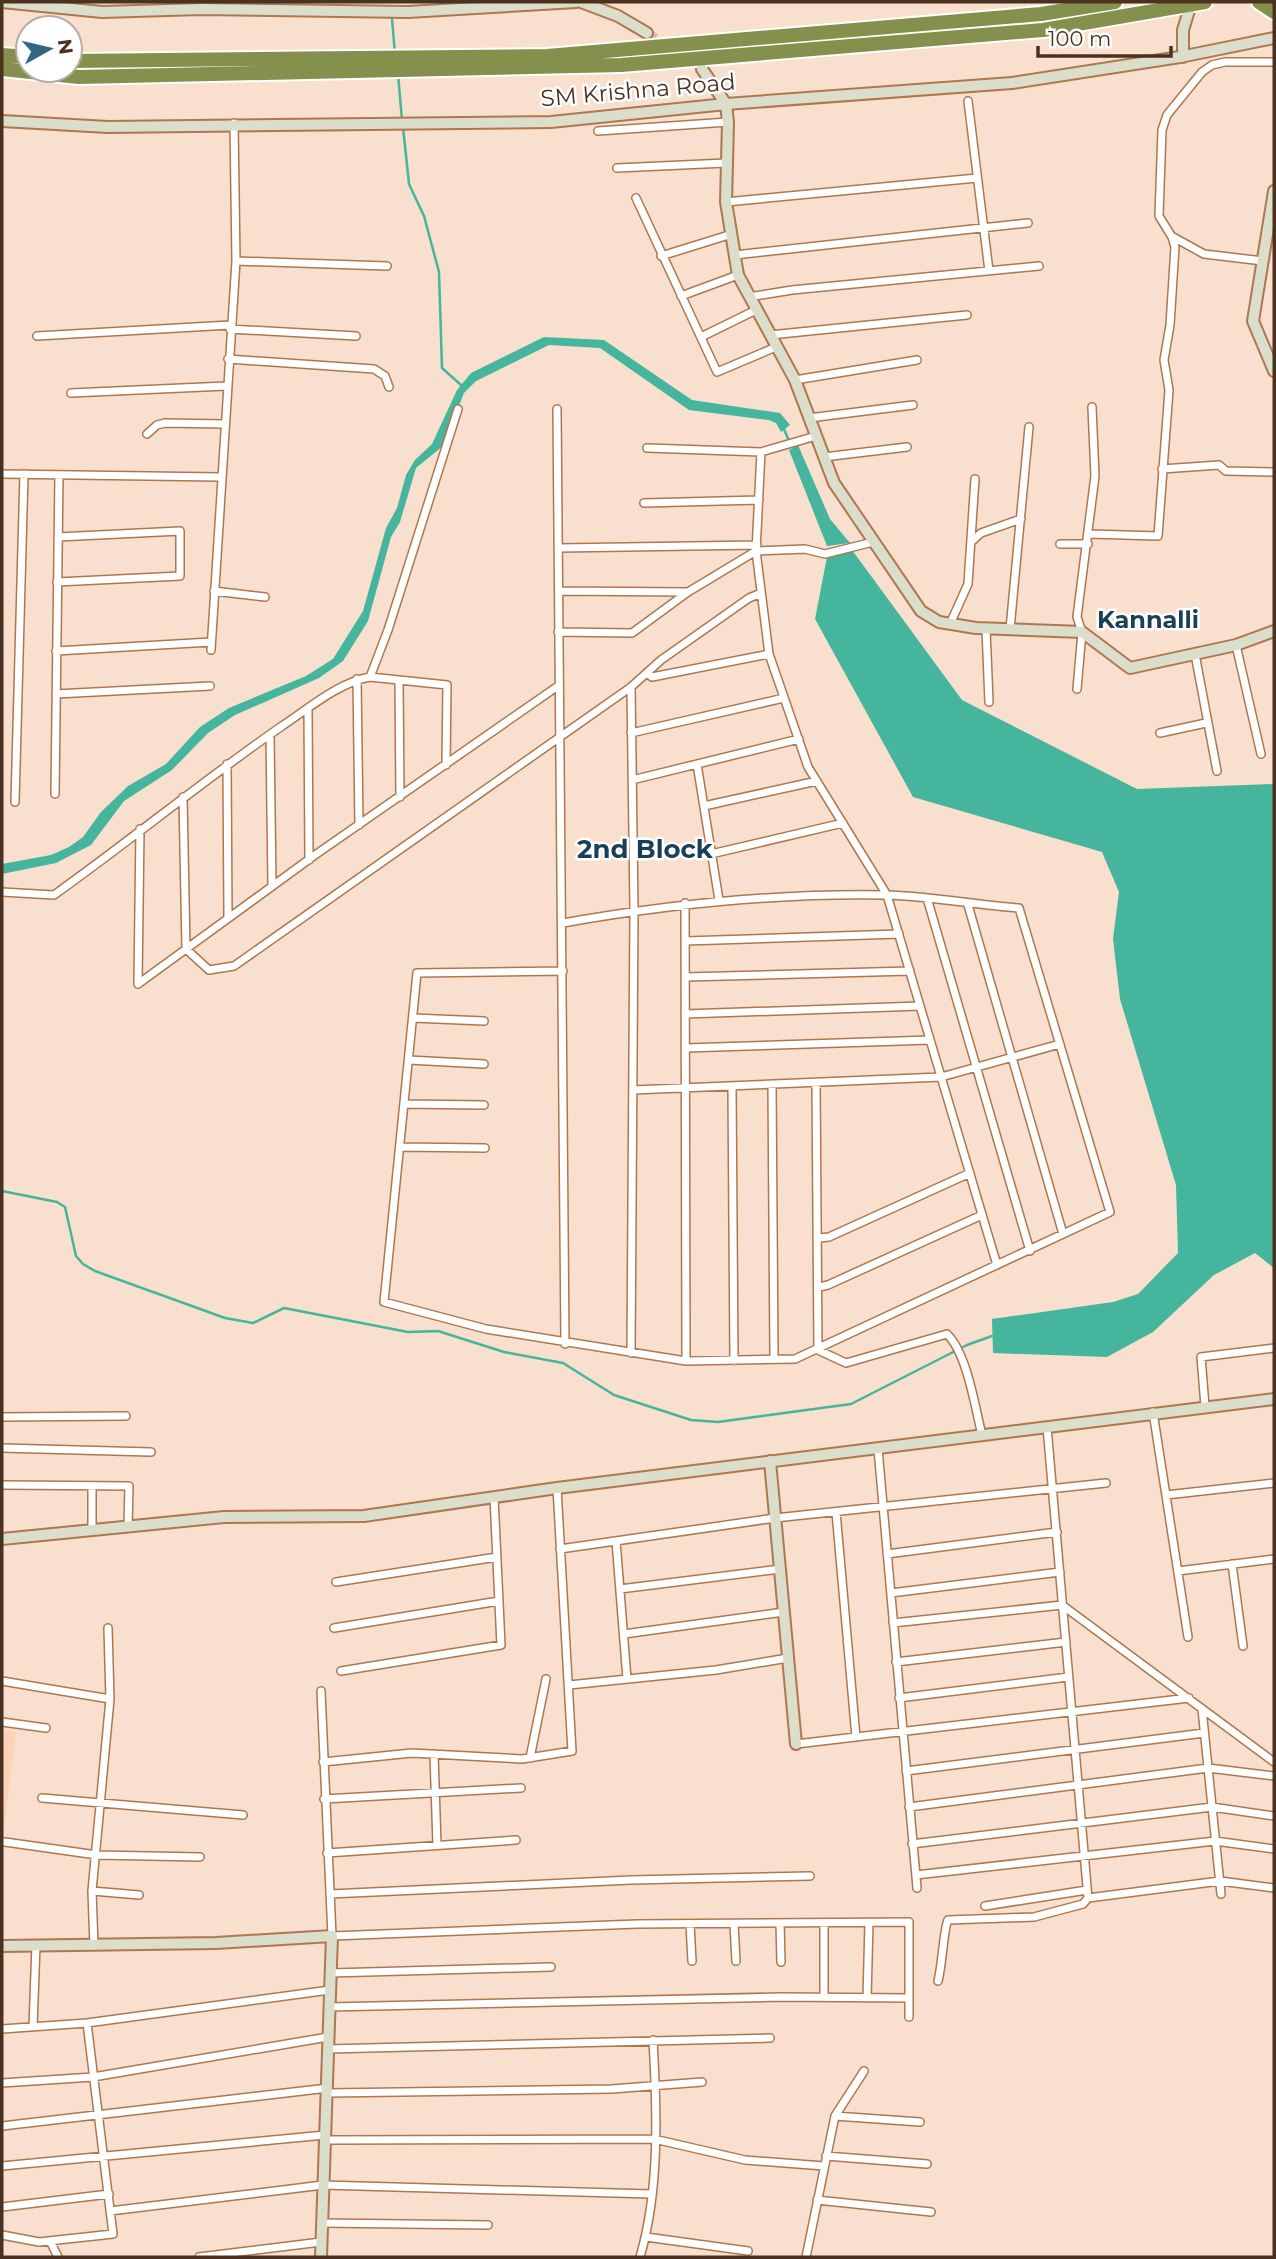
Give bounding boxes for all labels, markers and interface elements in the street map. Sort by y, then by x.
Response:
north arrow [14,14,84,84]
scale bar [1038,14,1171,58]
text: 100 m [1048,26,1111,51]
text: N [53,37,78,56]
street label: SM Krishna Road [539,68,737,112]
district label: Kannalli [1097,605,1199,634]
district label: 2nd Block [577,833,714,865]

